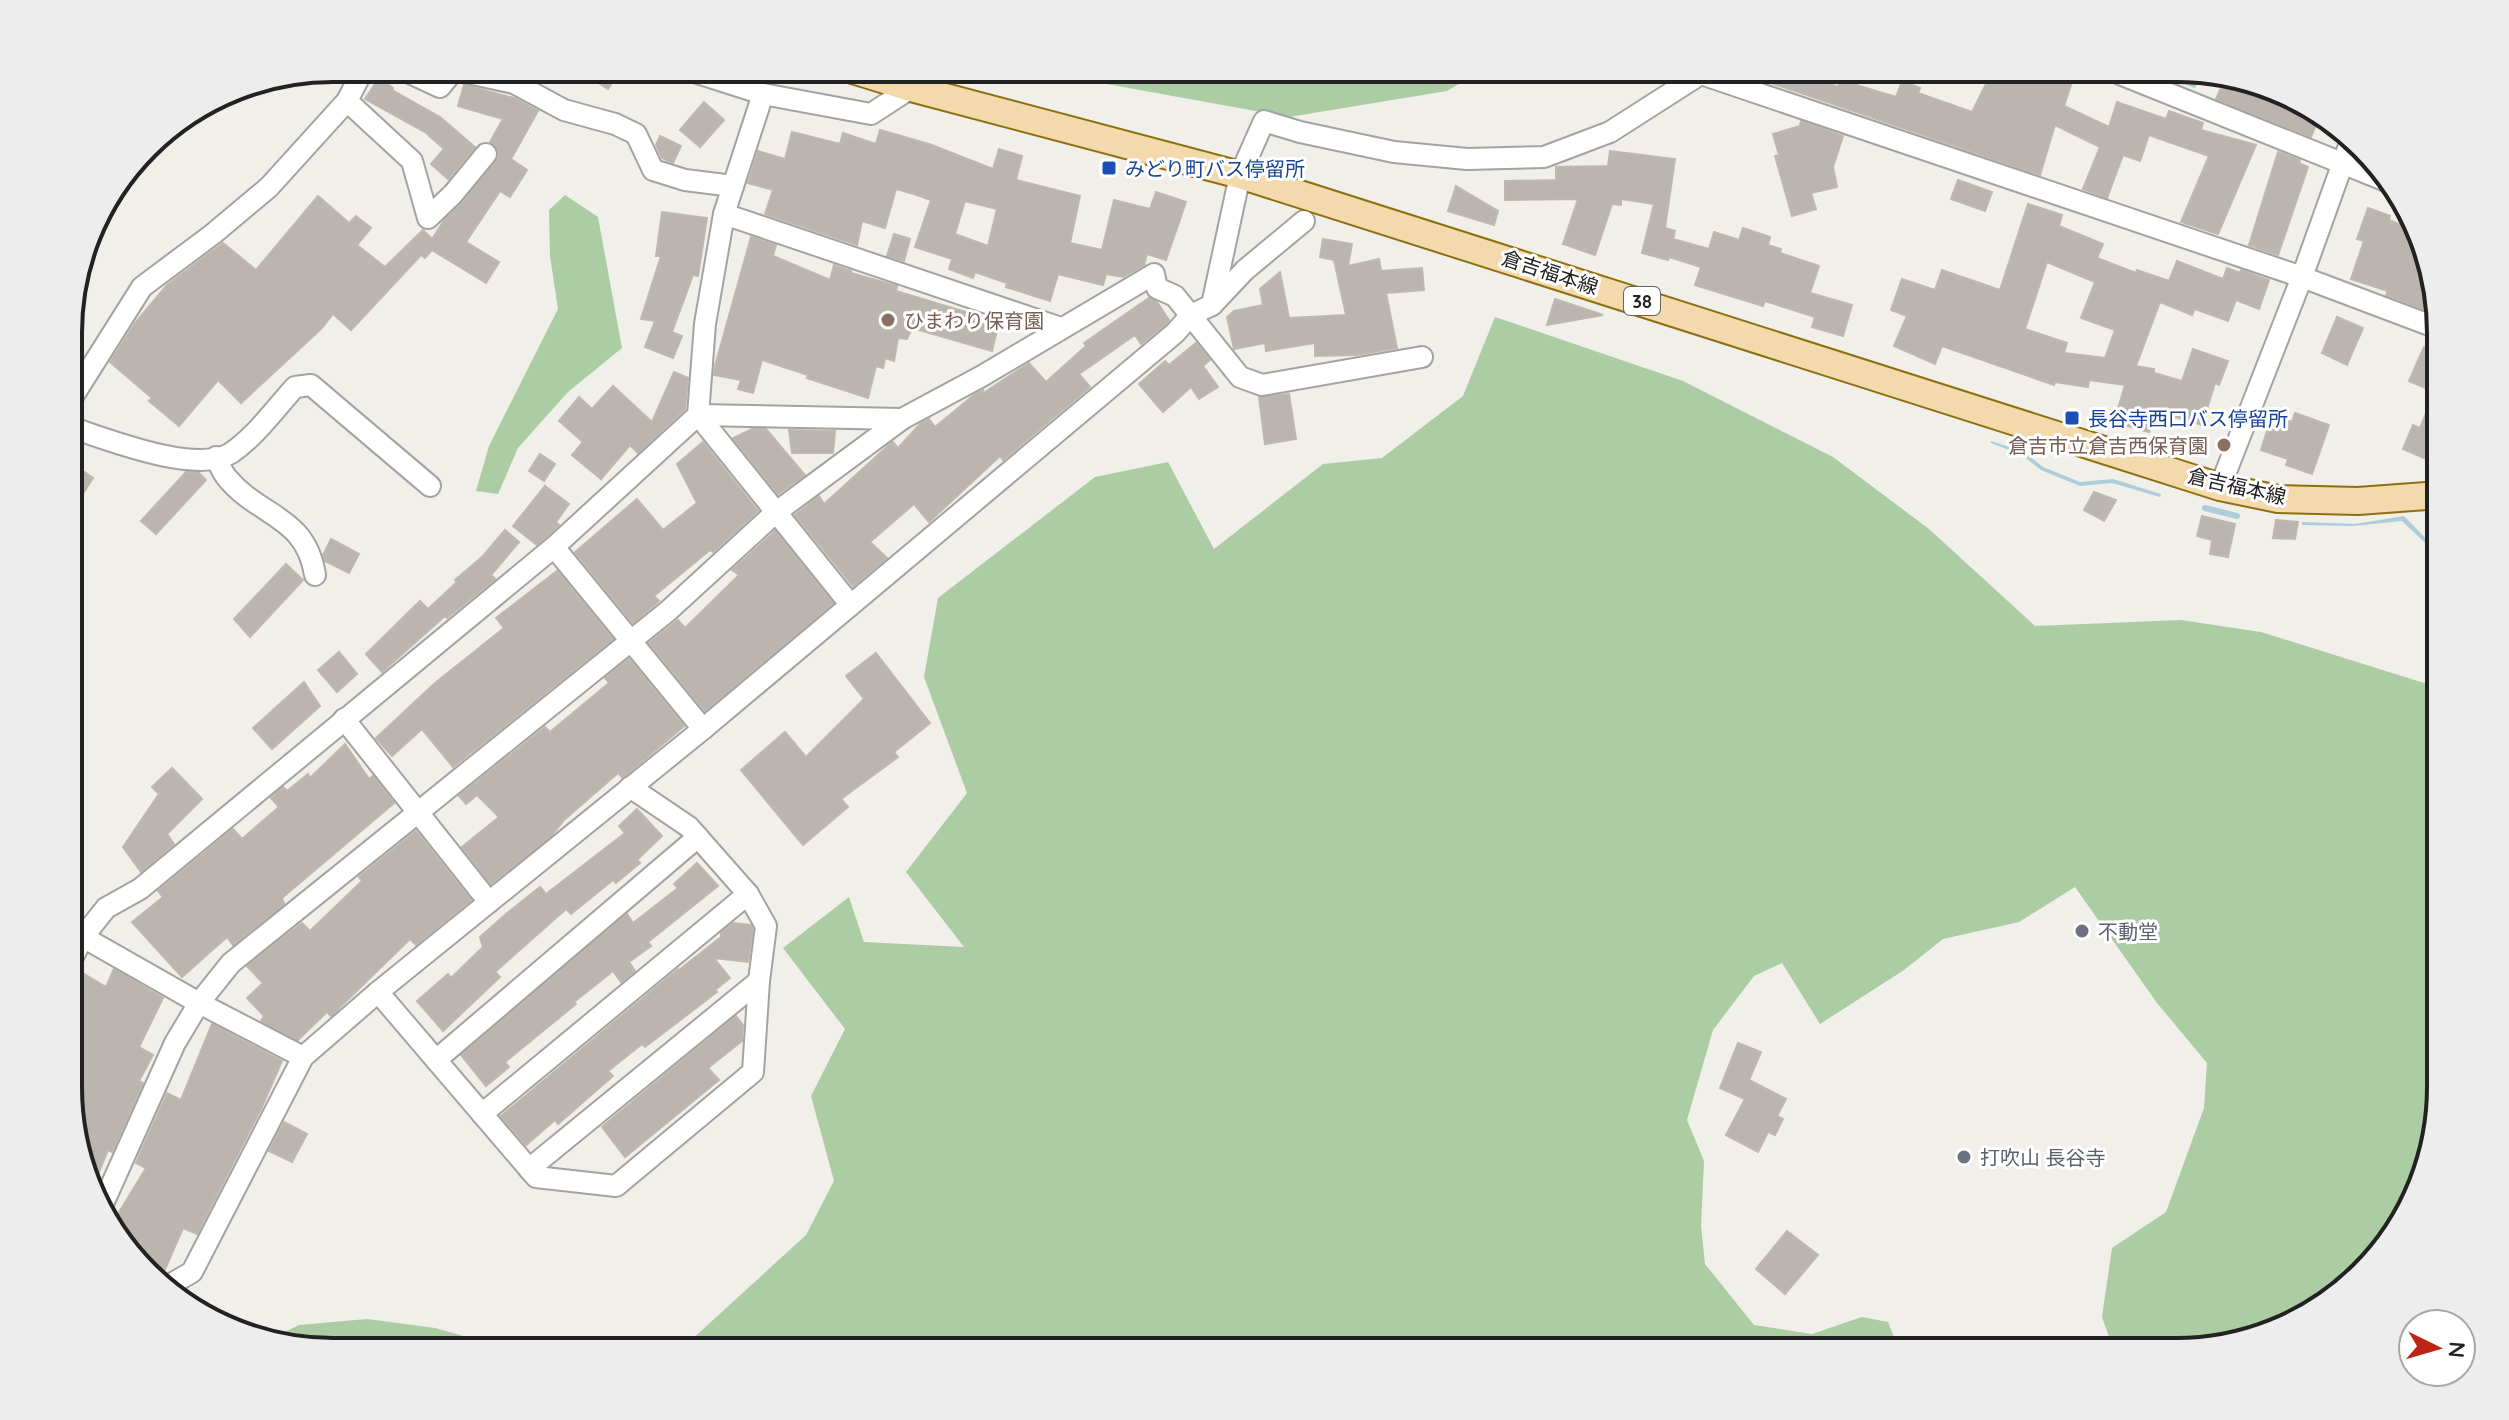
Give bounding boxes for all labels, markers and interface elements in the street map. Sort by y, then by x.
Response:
place label: みどり町バス停留所 [1125,156,1305,181]
marker: みどり町バス停留所 [1100,159,1118,177]
street label: 倉吉福本線 [1499,245,1601,299]
road number: 38 [1624,287,1660,315]
place label: ひまわり保育園 [904,308,1044,333]
marker: ひまわり保育園 [879,311,897,329]
place label: 長谷寺西口バス停留所 [2088,406,2288,431]
marker: 長谷寺西口バス停留所 [2063,409,2081,427]
place label: 倉吉市立倉吉西保育園 [2008,433,2208,458]
marker: 倉吉市立倉吉西保育園 [2215,436,2233,454]
street label: 倉吉福本線 [2185,463,2289,509]
place label: 不動堂 [2098,919,2158,944]
marker: 不動堂 [2073,922,2091,940]
place label: 打吹山 長谷寺 [1980,1145,2105,1170]
marker: 打吹山 長谷寺 [1955,1148,1973,1166]
north arrow [2397,1308,2477,1388]
text: N [2442,1340,2472,1359]

